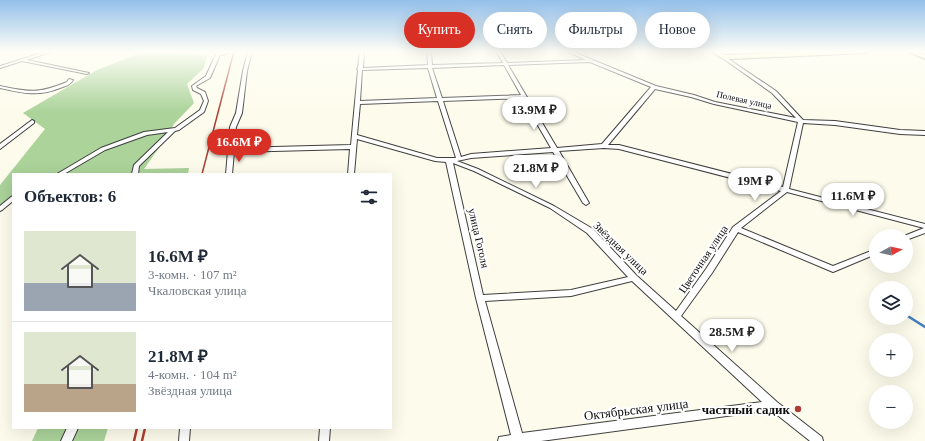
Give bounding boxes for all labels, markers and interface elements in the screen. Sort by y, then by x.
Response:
chip: Купить [404,12,475,48]
chip: Снять [483,12,547,48]
chip: Фильтры [555,12,637,48]
chip: Новое [645,12,710,48]
street label: Полевая улица [716,89,772,111]
pin: 13.9M ₽ [497,97,571,131]
text: 13.9M ₽ [511,102,557,117]
pin: 16.6M ₽ [202,129,276,163]
text: 16.6M ₽ [216,134,262,149]
pin: 21.8M ₽ [499,155,573,189]
text: 21.8M ₽ [513,160,559,175]
pin: 19M ₽ [727,168,783,202]
text: 19M ₽ [737,173,773,188]
pin: 11.6M ₽ [816,183,890,217]
icon: filters [358,186,380,208]
text: Объектов: 6 [24,187,116,206]
text: 11.6M ₽ [830,188,876,203]
street label: улица Гоголя [466,207,492,269]
street label: Звёздная улица [591,219,651,277]
street label: Цветочная улица [676,223,730,295]
north arrow [869,229,913,273]
map controls [869,229,913,429]
icon: home [56,247,104,295]
text: 16.6M ₽ [148,247,208,266]
text: 3-комн. · 107 m² [148,267,237,282]
button: layers [869,281,913,325]
text: Чкаловская улица [148,283,247,298]
pin: 28.5M ₽ [695,319,769,353]
text: 28.5M ₽ [709,324,755,339]
button: + [869,333,913,377]
text: 21.8M ₽ [148,347,208,366]
icon: home [56,348,104,396]
text: 4-комн. · 104 m² [148,367,237,382]
text: Звёздная улица [148,383,232,398]
button: − [869,385,913,429]
street label: Октябрьская улица [583,396,689,423]
place label: частный садик [702,402,791,417]
marker: частный садик [793,404,803,414]

